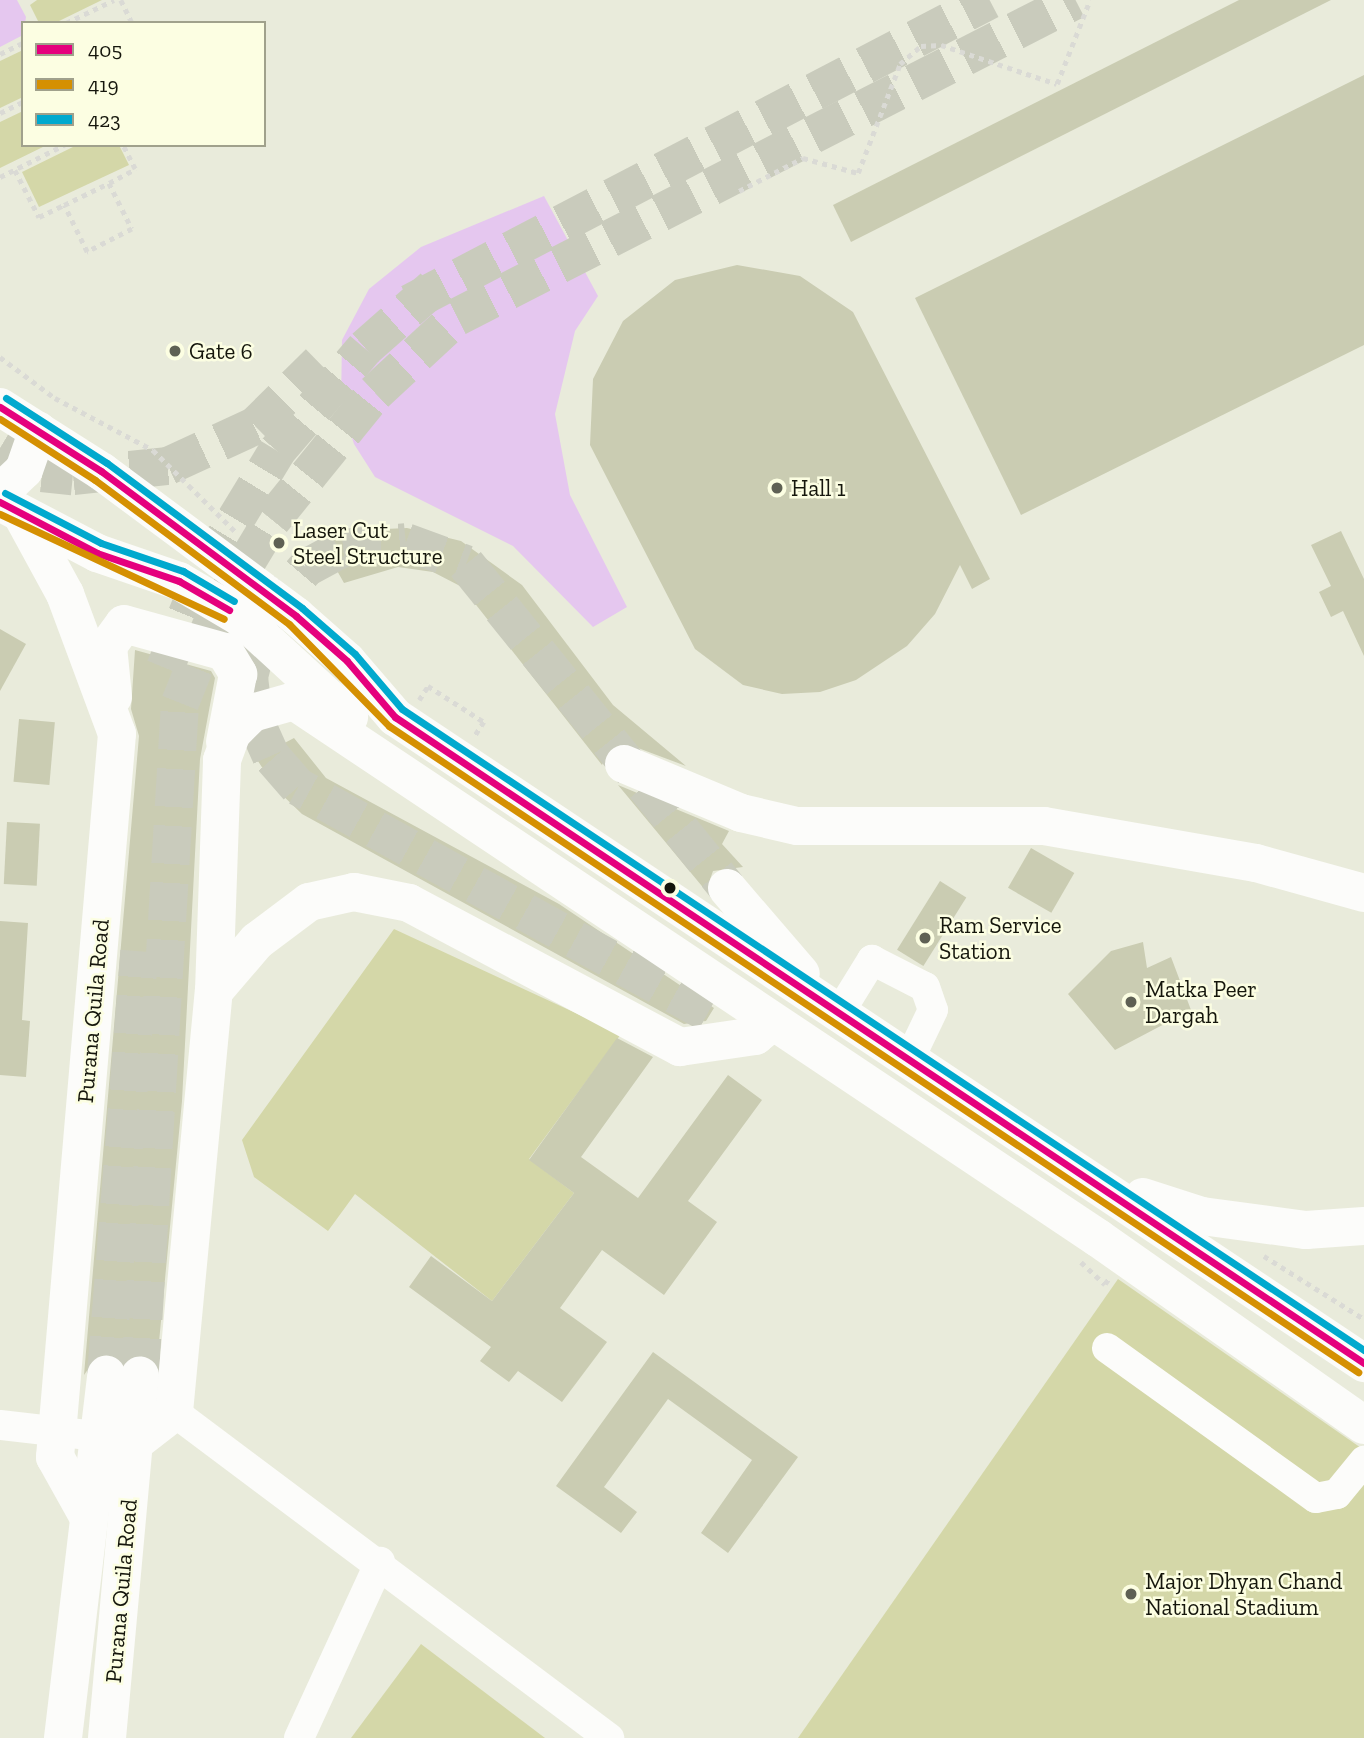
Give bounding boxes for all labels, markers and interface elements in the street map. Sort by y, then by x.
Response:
legend [21,21,266,147]
text: 405 [88,37,122,62]
text: 419 [88,72,119,97]
text: 423 [88,107,120,132]
place label: Gate 6 [189,337,253,365]
marker: Gate 6 [167,343,183,359]
place label: Hall 1 [791,474,846,502]
marker: Hall 1 [769,480,785,496]
place label: Laser Cut Steel Structure [293,516,443,570]
marker: Laser Cut Steel Structure [271,535,287,551]
unlabelled marker [663,881,677,895]
place label: Ram Service Station [939,911,1062,965]
street label: Purana Quila Road [71,918,115,1104]
marker: Ram Service Station [917,930,933,946]
place label: Matka Peer Dargah [1145,975,1257,1029]
marker: Matka Peer Dargah [1123,994,1139,1010]
street label: Purana Quila Road [99,1498,143,1684]
place label: Major Dhyan Chand National Stadium [1145,1567,1343,1621]
marker: Major Dhyan Chand National Stadium [1123,1586,1139,1602]

